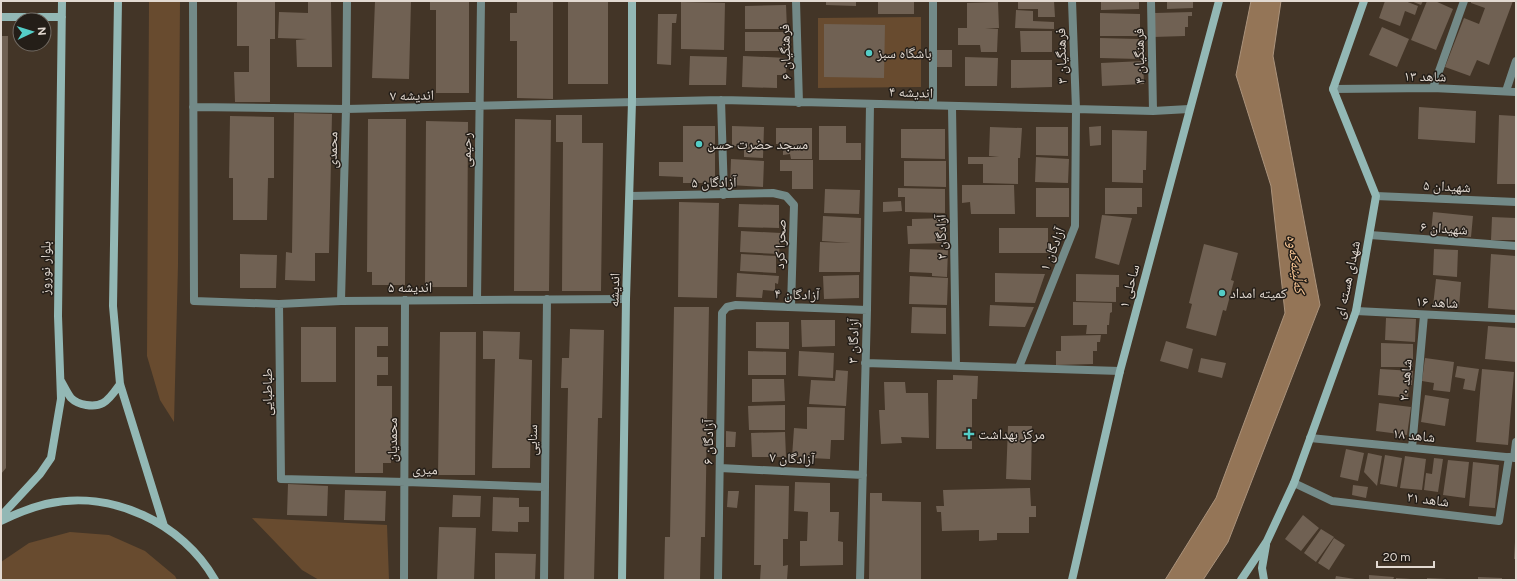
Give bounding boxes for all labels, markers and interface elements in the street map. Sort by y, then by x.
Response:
north arrow [12,12,52,52]
street label: فرهنگیان ۶ [776,24,795,80]
text: N [35,27,48,36]
street label: فرهنگیان ۳ [1052,28,1071,84]
street label: فرهنگیان ۴ [1131,28,1148,84]
place label: باشگاه سبز [876,45,932,62]
marker: باشگاه سبز [864,48,874,58]
street label: شاهد ۱۳ [1404,68,1446,85]
street label: اندیشه ۴ [889,83,933,102]
street label: اندیشه ۷ [390,87,434,104]
street label: محمدی [324,131,341,169]
street label: رحیمی [458,132,475,168]
place label: مسجد حضرت حسن [707,136,808,153]
marker: مسجد حضرت حسن [694,139,704,149]
street label: آزادگان ۵ [691,174,737,191]
street label: شهیدان ۵ [1423,177,1471,196]
street label: آزادگان ۲ [933,214,950,260]
street label: شهیدان ۶ [1420,218,1468,239]
street label: صحرا کرد [771,219,790,269]
street label: آزادگان ۱ [1036,225,1069,273]
water label: کەڵینەکەوە [1283,234,1309,297]
street label: شهدای هسته ای [1331,239,1364,321]
street label: بلوار نوروز [37,241,54,296]
street label: ساحلی ۱ [1116,262,1143,310]
street label: اندیشه [605,273,624,307]
street label: اندیشه ۵ [388,279,432,296]
street label: آزادگان ۴ [774,285,820,304]
place label: کمیته امداد [1230,285,1287,302]
marker: کمیته امداد [1217,288,1227,298]
street label: شاهد ۱۶ [1415,293,1459,312]
street label: آزادگان ۳ [844,318,863,364]
street label: شاهد ۲۰ [1395,358,1416,402]
street label: طباطبایی [259,368,276,416]
street label: محمدیان [384,418,401,462]
street label: آزادگان ۶ [700,419,717,465]
street label: سنایی [524,424,541,456]
street label: شاهد ۱۸ [1392,425,1436,446]
place label: مرکز بهداشت [978,426,1045,443]
marker: مرکز بهداشت [963,428,975,440]
street label: آزادگان ۷ [769,449,815,468]
street label: میری [412,461,438,478]
street label: شاهد ۲۱ [1406,488,1450,511]
scale bar [1377,543,1434,569]
text: 20 m [1383,550,1411,564]

